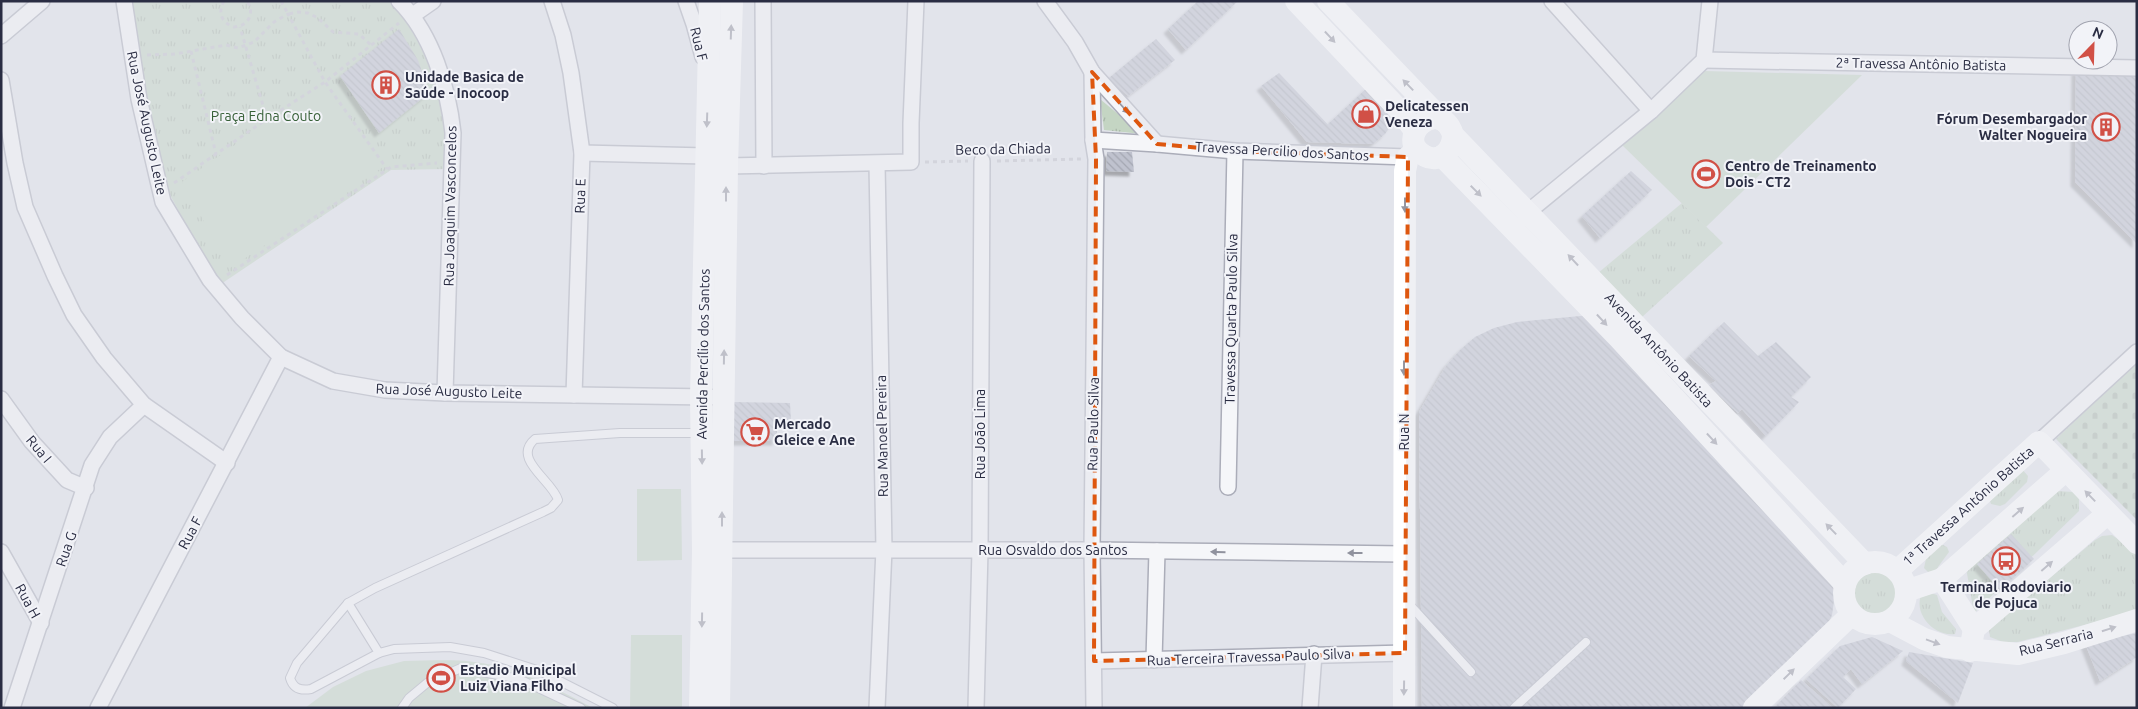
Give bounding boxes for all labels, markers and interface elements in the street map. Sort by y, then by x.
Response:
north arrow [2068,20,2118,70]
one-way arrow [727,23,735,39]
text: N [2090,24,2106,42]
street label: Rua F [687,25,711,63]
one-way arrow [1324,30,1336,42]
street label: Rua José Augusto Leite [124,50,170,196]
street label: 2ª Travessa Antônio Batista [1836,55,2006,73]
place label: Unidade Basica de Saúde - Inocoop [405,69,524,101]
building icon: Unidade Basica de Saúde - Inocoop [371,70,401,100]
one-way arrow [1402,80,1414,92]
place label: Delicatessen Veneza [1385,98,1469,130]
shop icon: Delicatessen Veneza [1351,99,1381,129]
one-way arrow [1118,101,1130,113]
park label: Praça Edna Couto [211,108,321,124]
place label: Fórum Desembargador Walter Nogueira [1936,111,2087,143]
one-way arrow [703,112,711,128]
building icon: Fórum Desembargador Walter Nogueira [2091,112,2121,142]
street label: Rua Joaquim Vasconcelos [441,125,459,287]
street label: Travessa Percilio dos Santos [1195,138,1369,164]
street label: Beco da Chiada [955,140,1051,158]
place label: Centro de Treinamento Dois - CT2 [1725,158,1877,190]
sports icon: Centro de Treinamento Dois - CT2 [1691,159,1721,189]
street label: Rua E [571,178,589,214]
one-way arrow [1470,185,1482,197]
one-way arrow [722,186,730,202]
one-way arrow [1401,197,1409,213]
street label: Travessa Quarta Paulo Silva [1222,233,1240,405]
one-way arrow [1567,254,1579,266]
street label: Avenida Percílio dos Santos [694,268,712,440]
street label: Avenida Antônio Batista [1602,289,1716,411]
one-way arrow [1596,313,1608,325]
one-way arrow [720,348,728,364]
one-way arrow [1400,360,1408,376]
street label: Rua Manoel Pereira [873,375,891,497]
street label: Rua Paulo Silva [1084,377,1102,471]
street label: Rua José Augusto Leite [375,380,523,402]
street label: Rua João Lima [972,389,988,479]
street label: Rua N [1396,413,1412,451]
place label: Mercado Gleice e Ane [774,416,855,448]
supermarket icon: Mercado Gleice e Ane [740,417,770,447]
street label: Rua I [23,432,55,466]
one-way arrow [1706,432,1718,444]
street label: 1ª Travessa Antônio Batista [1899,443,2037,569]
one-way arrow [698,450,706,466]
one-way arrow [2084,491,2096,503]
one-way arrow [2012,507,2024,518]
one-way arrow [718,511,726,527]
street label: Rua F [175,514,205,552]
one-way arrow [1825,523,1837,535]
street label: Rua G [53,529,79,569]
street label: Rua Osvaldo dos Santos [978,542,1128,558]
bus stop icon: Terminal Rodoviario de Pojuca [1991,546,2021,576]
one-way arrow [1209,548,1225,556]
one-way arrow [1347,549,1363,557]
one-way arrow [2041,560,2054,571]
place label: Terminal Rodoviario de Pojuca [1940,579,2072,611]
street label: Rua H [12,581,44,621]
one-way arrow [698,612,706,628]
one-way arrow [2101,624,2116,632]
street label: Rua Serraria [2017,625,2095,659]
one-way arrow [1926,638,1941,646]
street label: Rua Terceira Travessa Paulo Silva [1147,645,1351,669]
place label: Estadio Municipal Luiz Viana Filho [460,662,576,694]
sports icon: Estadio Municipal Luiz Viana Filho [426,663,456,693]
one-way arrow [1783,668,1795,680]
one-way arrow [1400,680,1408,696]

